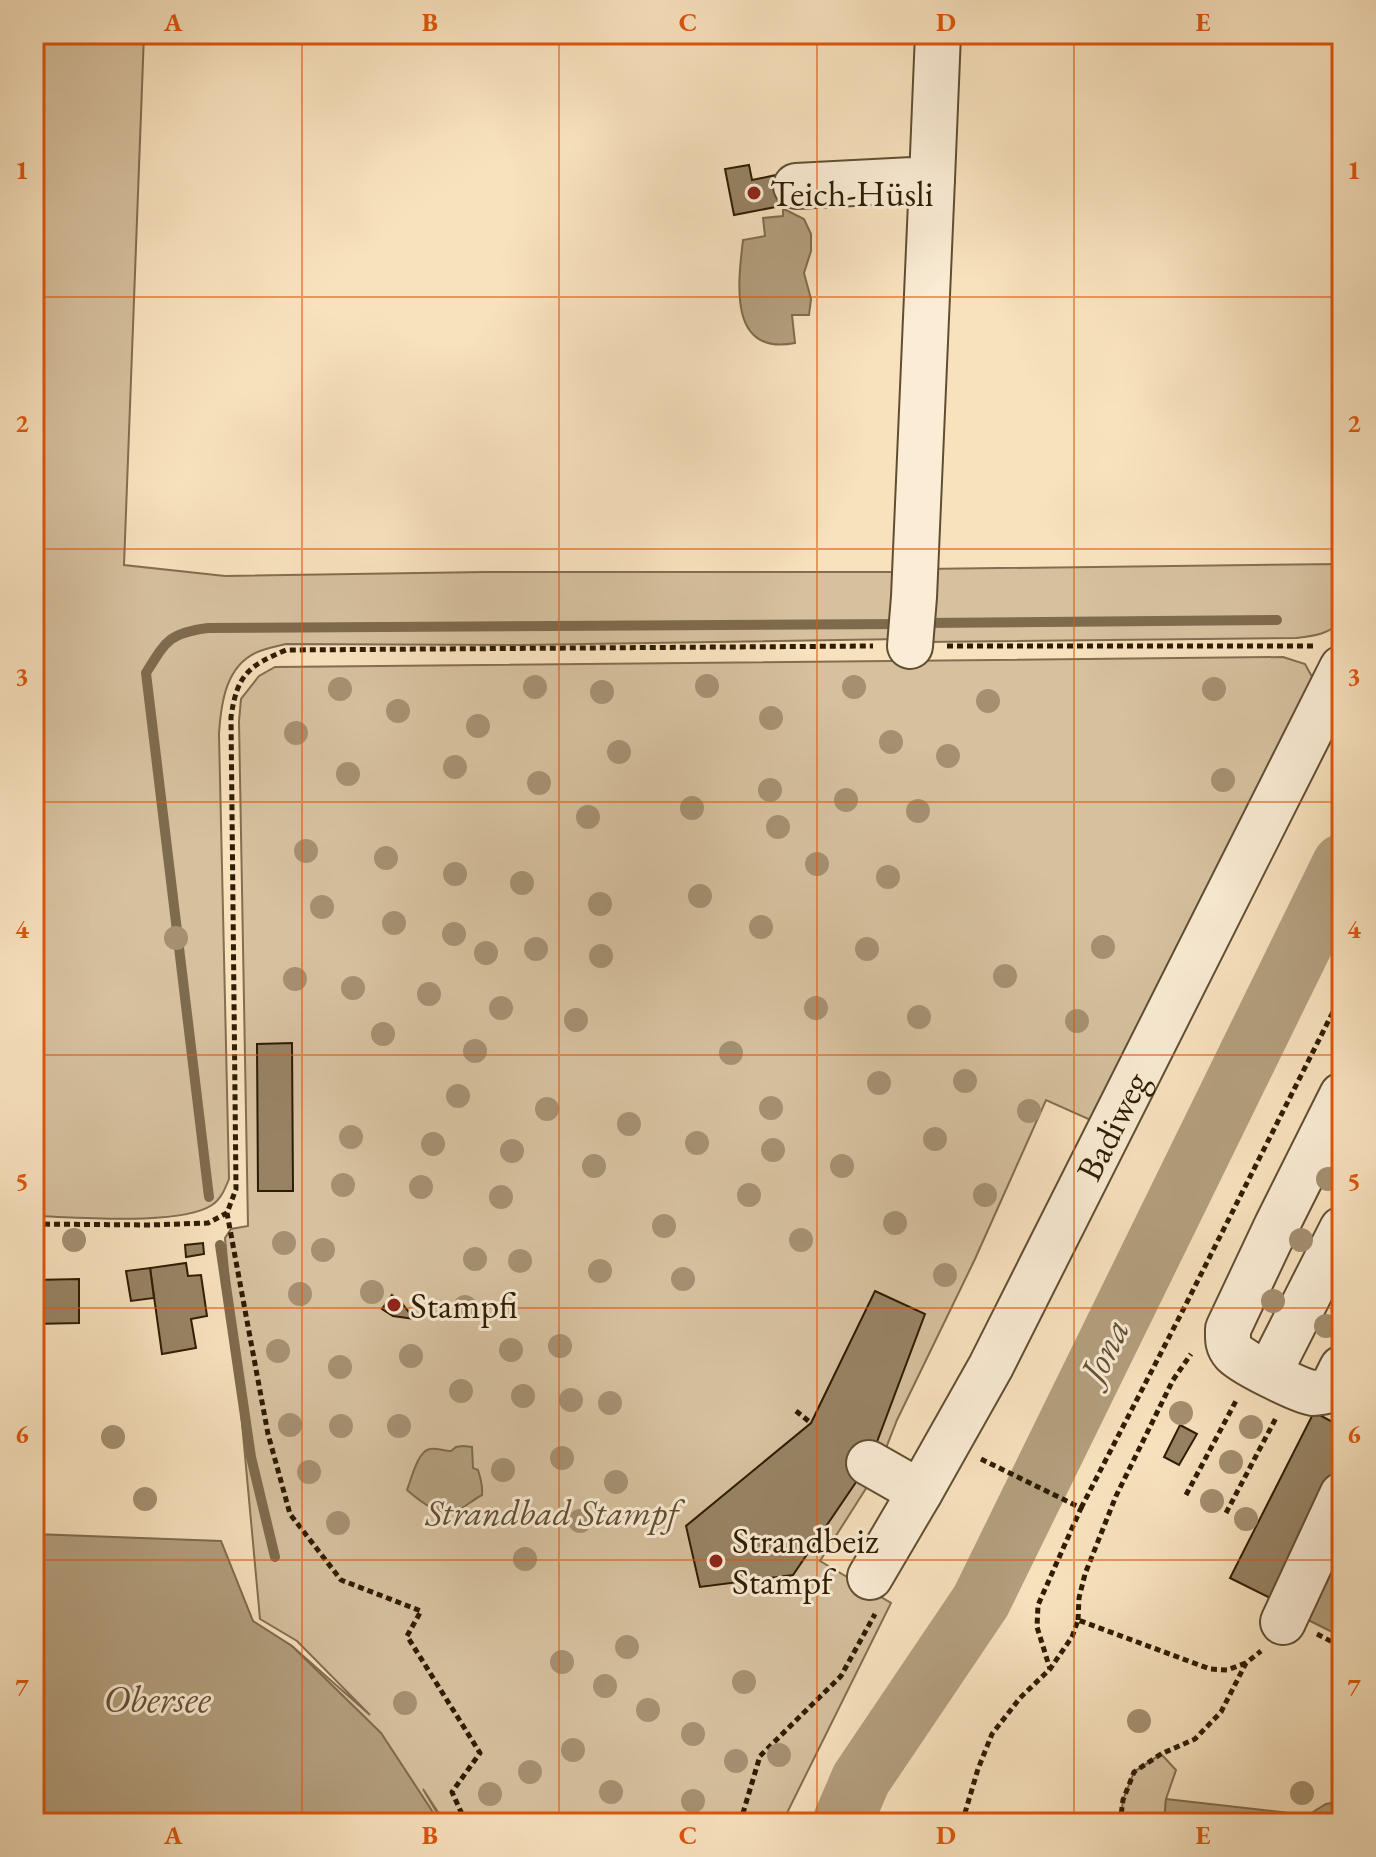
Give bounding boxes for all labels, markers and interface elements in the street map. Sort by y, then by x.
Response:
text: A [163,5,183,39]
text: B [422,5,438,39]
text: C [679,5,697,39]
text: D [936,5,956,39]
text: E [1196,5,1211,39]
text: 1 [15,153,29,187]
text: 1 [1347,153,1361,187]
place label: Teich-Hüsli [770,170,934,217]
marker: Teich-Hüsli [745,184,763,202]
text: 2 [15,406,29,440]
text: 2 [1347,406,1361,440]
text: 3 [15,659,29,693]
text: 3 [1347,659,1361,693]
text: 4 [15,912,29,946]
text: 4 [1347,912,1361,946]
street label: Badiweg [1065,1063,1159,1188]
text: 5 [15,1164,29,1198]
text: 5 [1347,1164,1361,1198]
place label: Stampfi [410,1282,518,1329]
marker: Stampfi [385,1296,403,1314]
water label: Jona [1065,1310,1140,1396]
text: 6 [15,1417,29,1451]
text: 6 [1347,1417,1361,1451]
park label: Strandbad Stampf [424,1489,686,1536]
place label: Strandbeiz Stampf [732,1517,879,1605]
marker: Strandbeiz Stampf [707,1552,725,1570]
text: 7 [15,1670,29,1704]
text: 7 [1347,1670,1361,1704]
water label: Obersee [103,1674,212,1723]
text: A [163,1818,183,1852]
text: B [422,1818,438,1852]
text: C [679,1818,697,1852]
text: D [936,1818,956,1852]
text: E [1196,1818,1211,1852]

